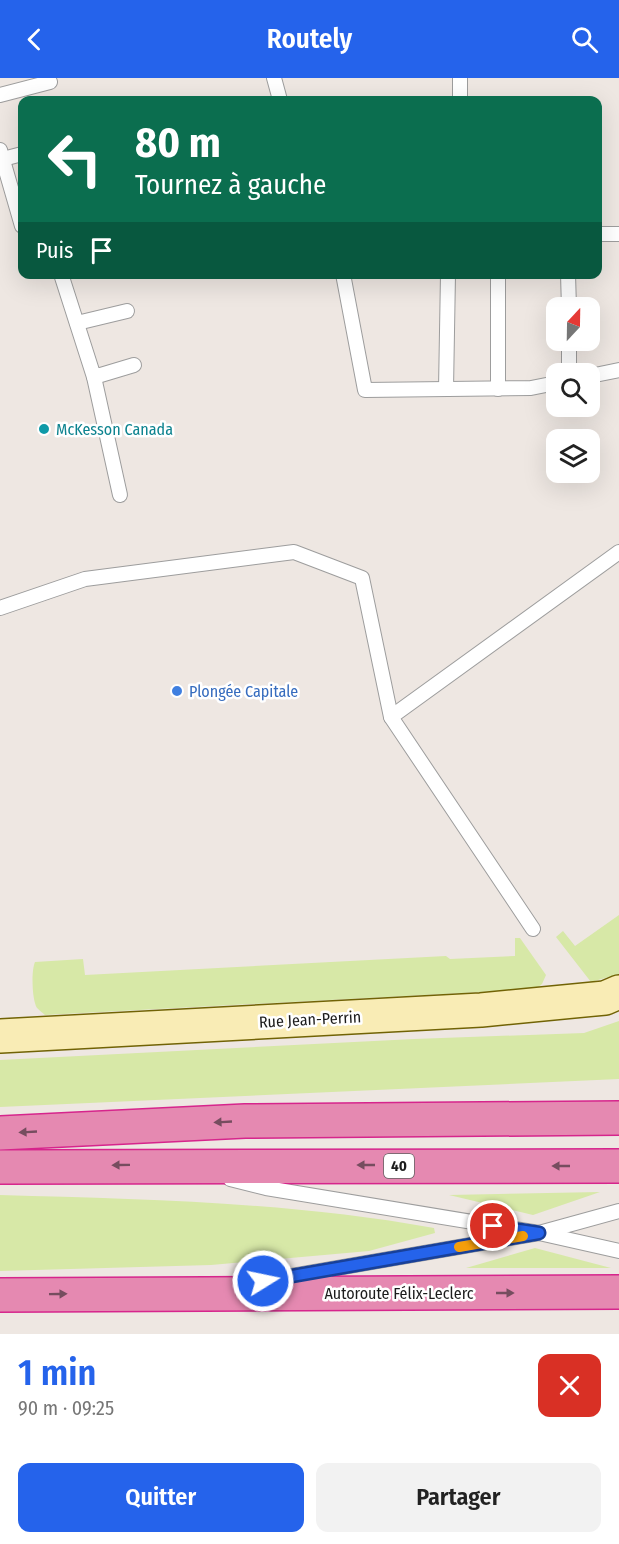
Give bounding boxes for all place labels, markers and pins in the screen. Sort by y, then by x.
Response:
place label: McKesson Canada [56,420,173,439]
marker: McKesson Canada [37,422,51,436]
place label: Plongée Capitale [189,682,298,701]
marker: Plongée Capitale [170,684,184,698]
pin [467,1200,518,1251]

